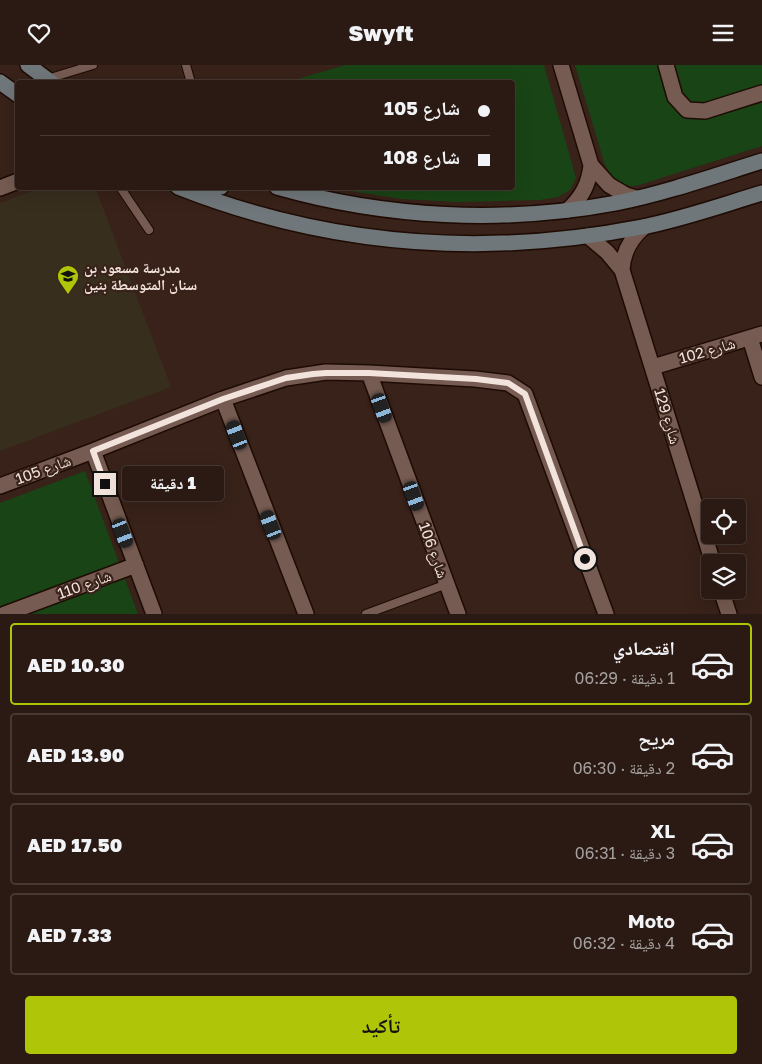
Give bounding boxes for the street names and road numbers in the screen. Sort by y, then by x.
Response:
street label: شارع 102 [677,333,738,369]
street label: شارع 129 [649,386,685,447]
street label: شارع 105 [13,451,74,489]
street label: شارع 106 [414,520,452,581]
street label: شارع 110 [55,566,114,604]

